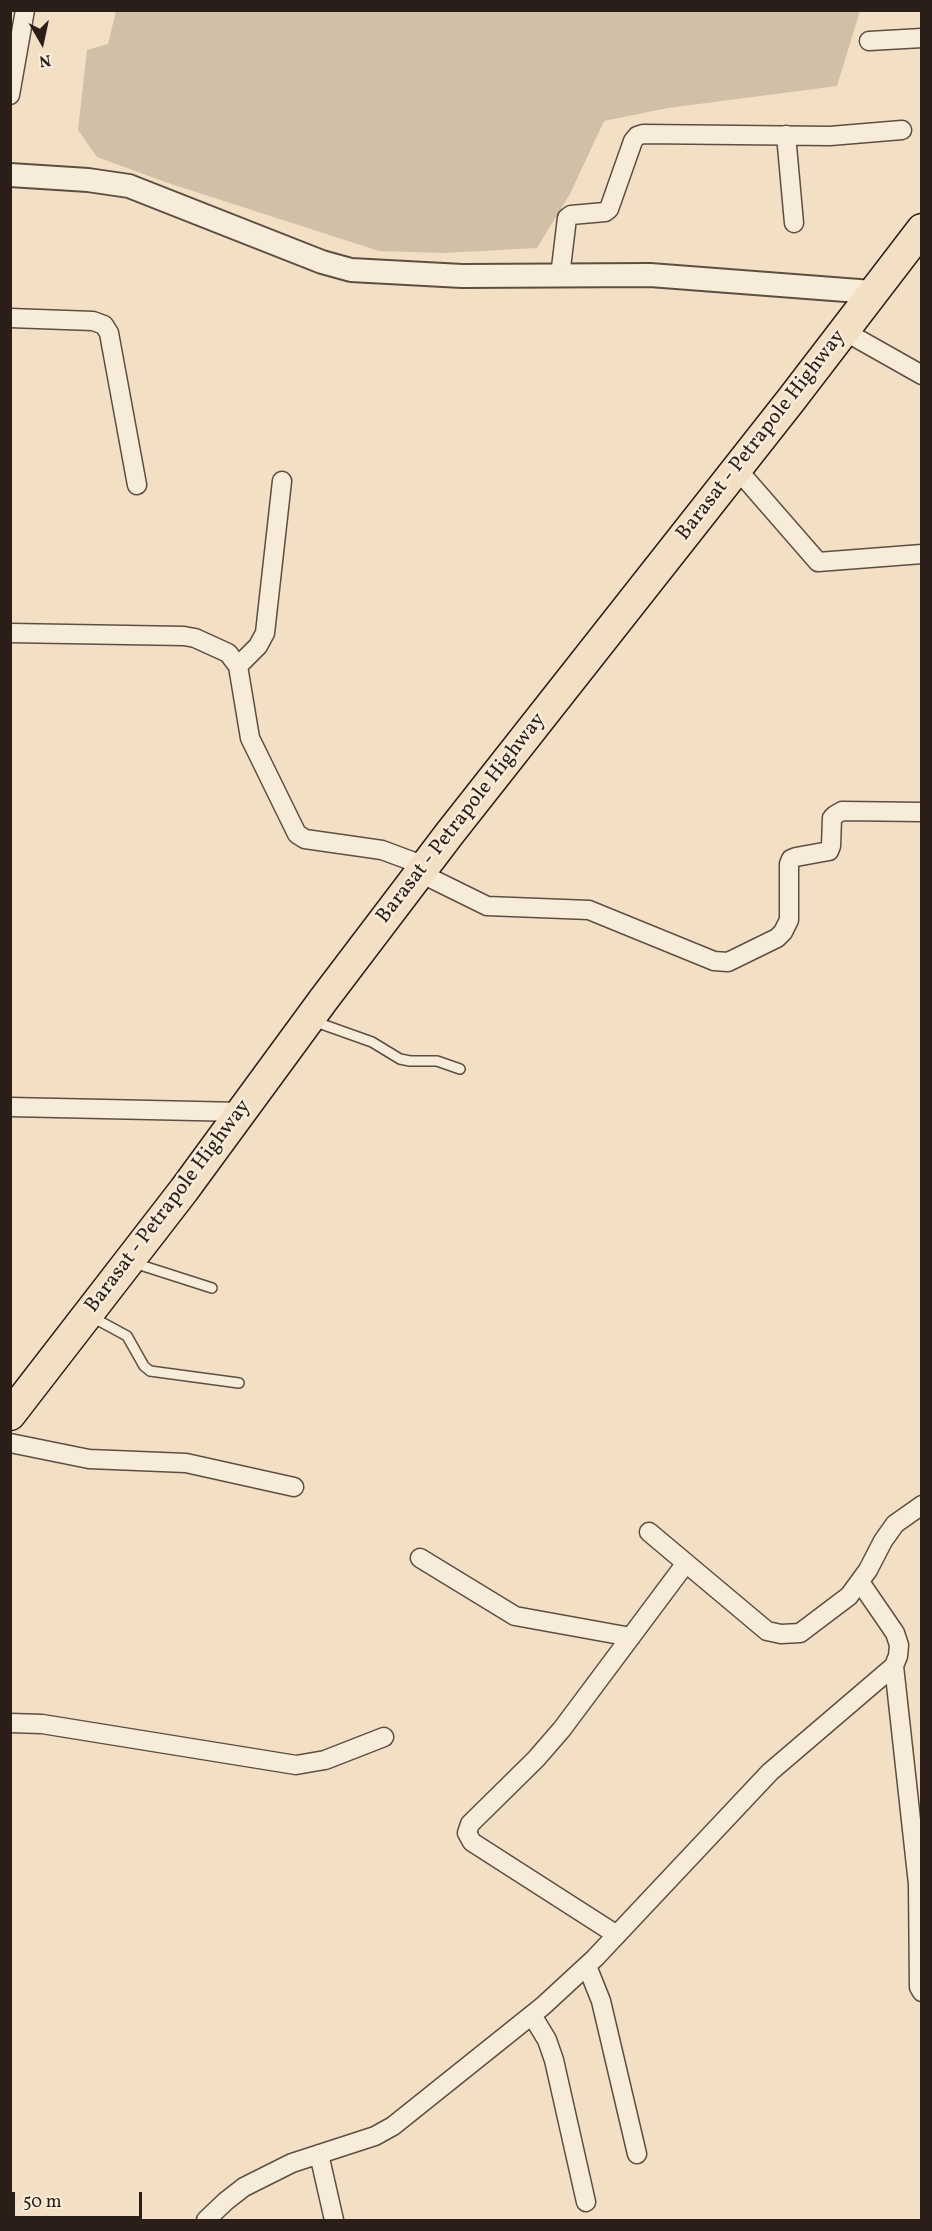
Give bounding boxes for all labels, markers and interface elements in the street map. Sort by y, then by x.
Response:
north arrow [12,12,72,72]
text: N [37,48,52,72]
street label: Barasat - Petrapole Highway [672,326,852,546]
street label: Barasat - Petrapole Highway [372,709,552,929]
street label: Barasat - Petrapole Highway [81,1095,257,1319]
scale bar [15,2180,146,2218]
text: 50 m [23,2190,62,2215]

